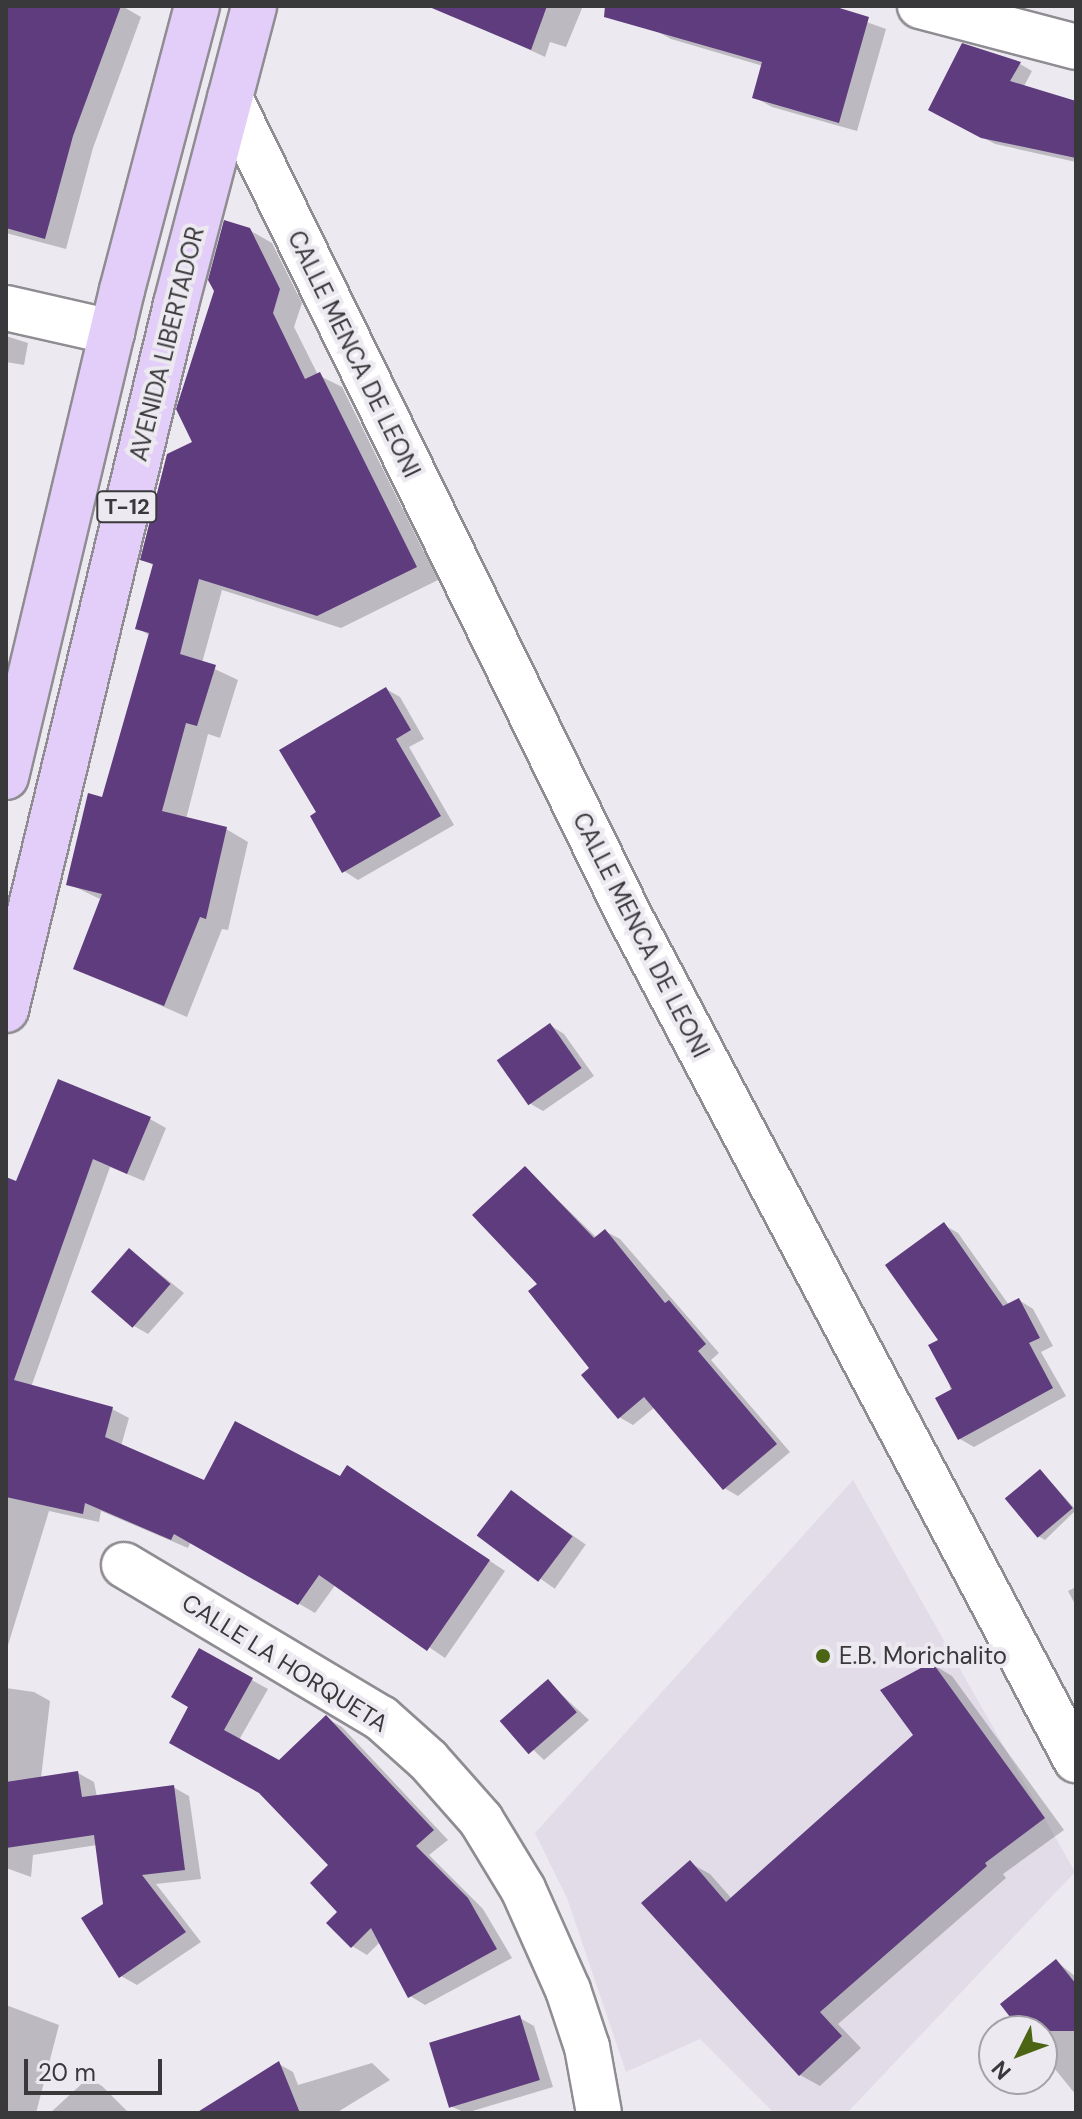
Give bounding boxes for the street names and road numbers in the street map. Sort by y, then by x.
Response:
street label: AVENIDA LIBERTADOR [124,224,210,464]
street label: CALLE MENCA DE LEONI [282,226,426,482]
road number: T-12 [95,489,159,525]
street label: CALLE MENCA DE LEONI [567,808,715,1062]
street label: CALLE LA HORQUETA [177,1588,393,1738]

